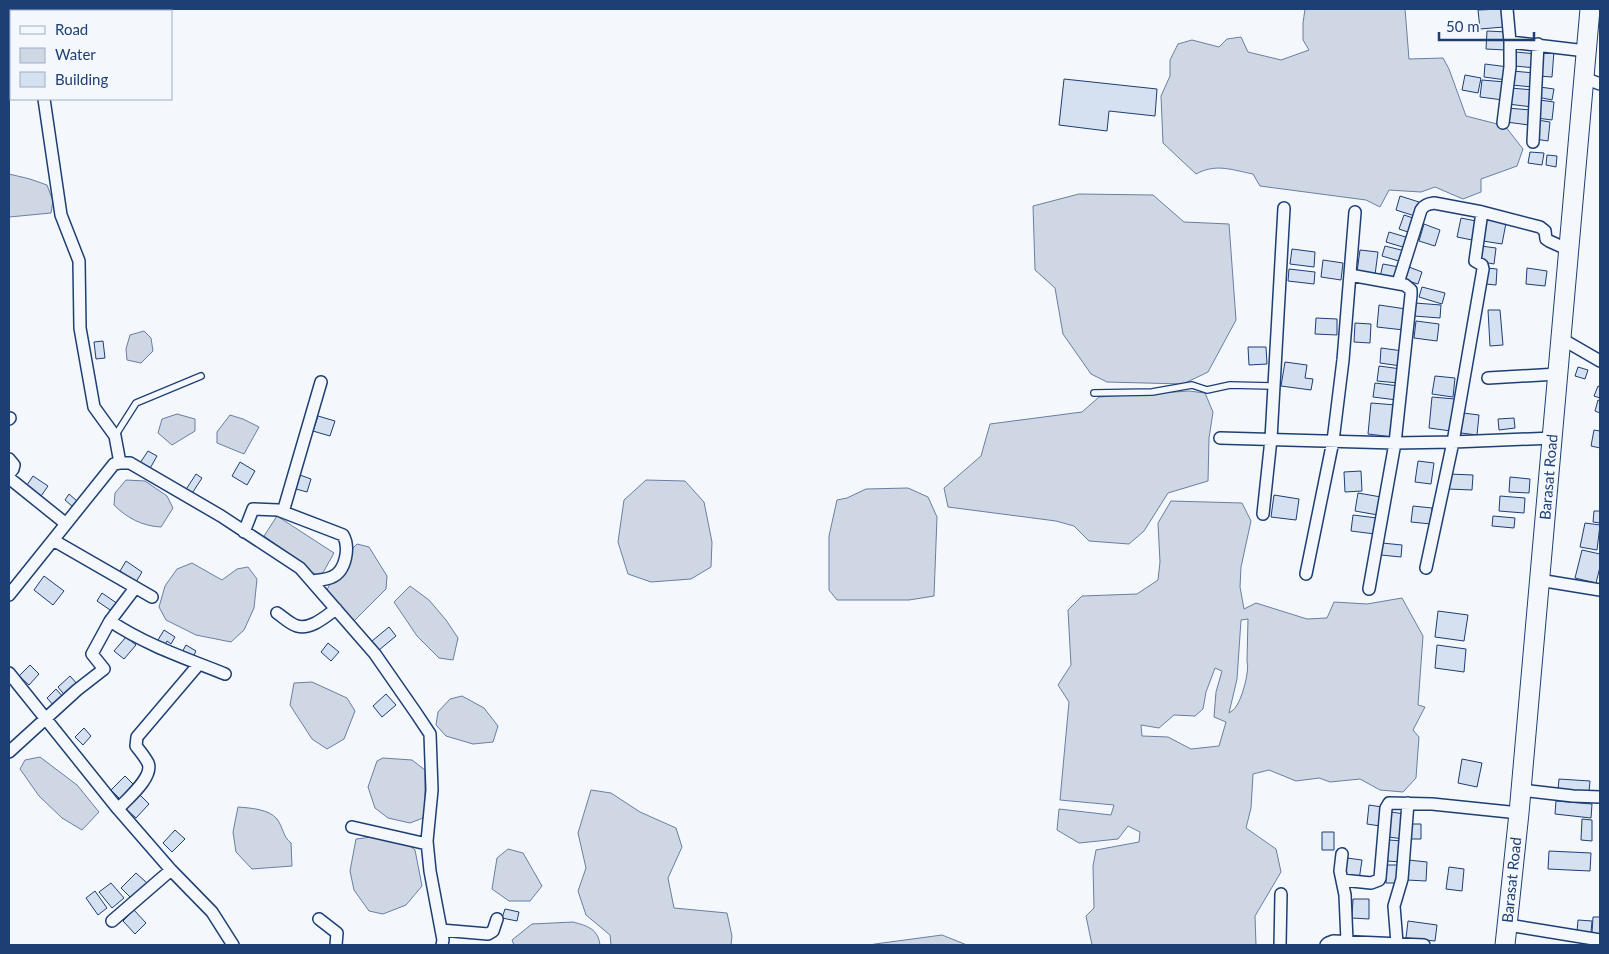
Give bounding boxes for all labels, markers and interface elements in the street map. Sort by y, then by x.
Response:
legend [10,10,172,100]
scale bar [1439,10,1534,42]
text: 50 m [1446,17,1480,35]
text: Road [55,20,88,38]
text: Water [55,45,96,63]
text: Building [55,70,108,88]
street label: Barasat Road [1535,433,1561,521]
street label: Barasat Road [1498,836,1524,924]

